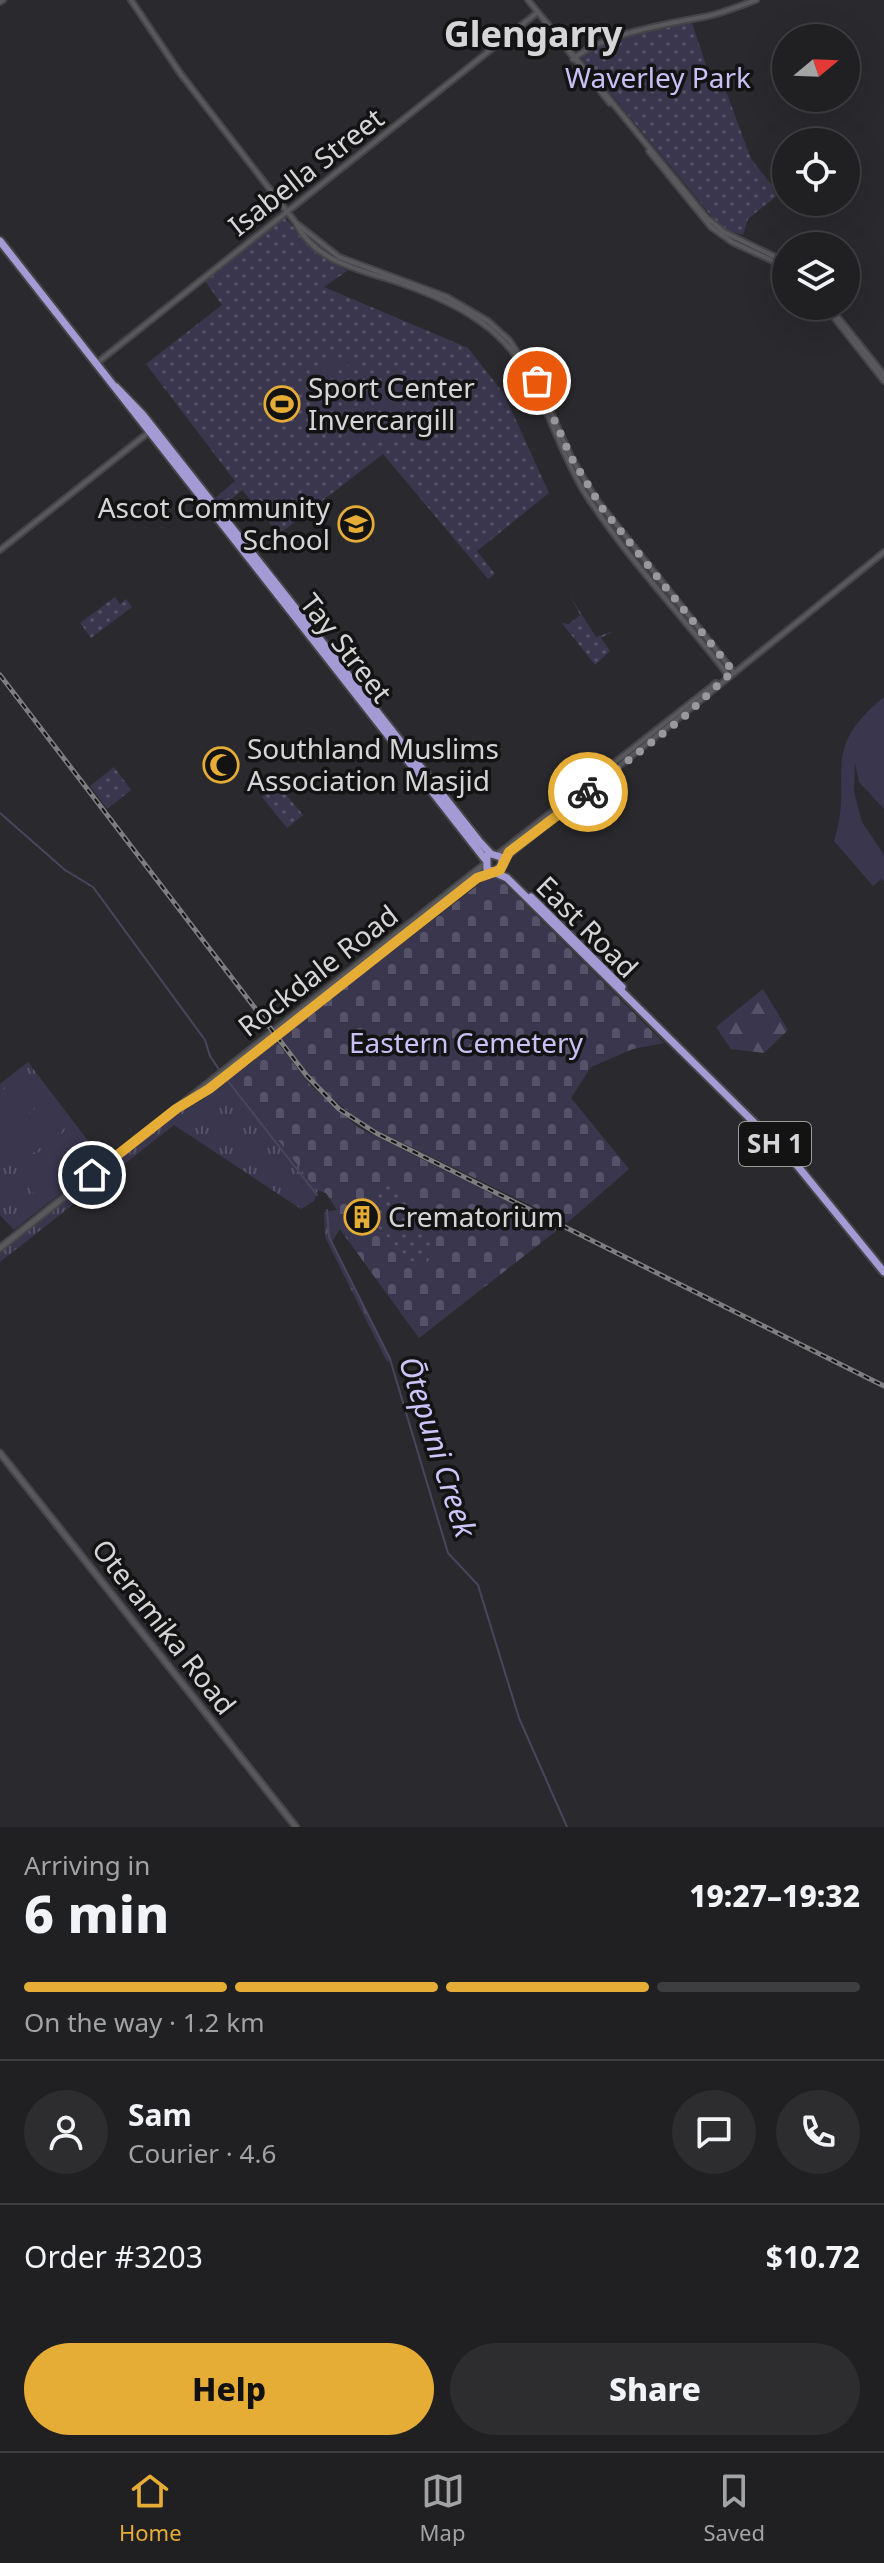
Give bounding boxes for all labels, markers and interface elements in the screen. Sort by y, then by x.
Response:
district label: Glengarry [444,9,623,58]
north arrow [772,24,860,112]
map controls [772,24,860,320]
park label: Waverley Park [565,58,751,96]
street label: Isabella Street [220,99,391,244]
button: locate [772,128,860,216]
button: layers [772,232,860,320]
pin [503,347,571,415]
icon: bag [515,359,559,403]
place label: Sport Center Invercargill [308,368,475,438]
sports icon: Sport Center Invercargill [263,385,301,423]
place label: Ascot Community School [98,488,331,558]
school or university icon: Ascot Community School [337,505,375,543]
street label: Tay Street [292,585,401,710]
place label: Southland Muslims Association Masjid [247,729,499,799]
mosque icon: Southland Muslims Association Masjid [202,746,240,784]
courier [548,752,628,832]
icon: bike [566,770,610,814]
street label: East Road [529,867,647,985]
street label: Rockdale Road [230,896,405,1045]
park label: Eastern Cemetery [349,1023,584,1061]
road number: SH 1 [739,1122,811,1166]
pin [58,1141,126,1209]
icon: home [70,1153,114,1197]
place label: Crematorium [388,1197,564,1235]
building icon: Crematorium [343,1198,381,1236]
water label: Ōtepuni Creek [390,1351,487,1543]
street label: Oteramika Road [84,1531,245,1722]
text: Arriving in [24,1847,150,1883]
text: 19:27–19:32 [689,1875,860,1916]
text: 6 min [24,1877,169,1948]
text: On the way · 1.2 km [24,2004,264,2040]
button: person [24,2090,108,2174]
button: chat [672,2090,756,2174]
button: phone [776,2090,860,2174]
text: Sam [128,2094,192,2135]
text: Courier · 4.6 [128,2135,276,2171]
text: Order #3203 [24,2236,203,2277]
text: $10.72 [766,2236,860,2277]
button: Help [24,2343,434,2435]
button: Share [450,2343,860,2435]
tab: Home [119,2469,182,2547]
tab: Map [420,2469,465,2547]
tab: Saved [703,2469,765,2547]

